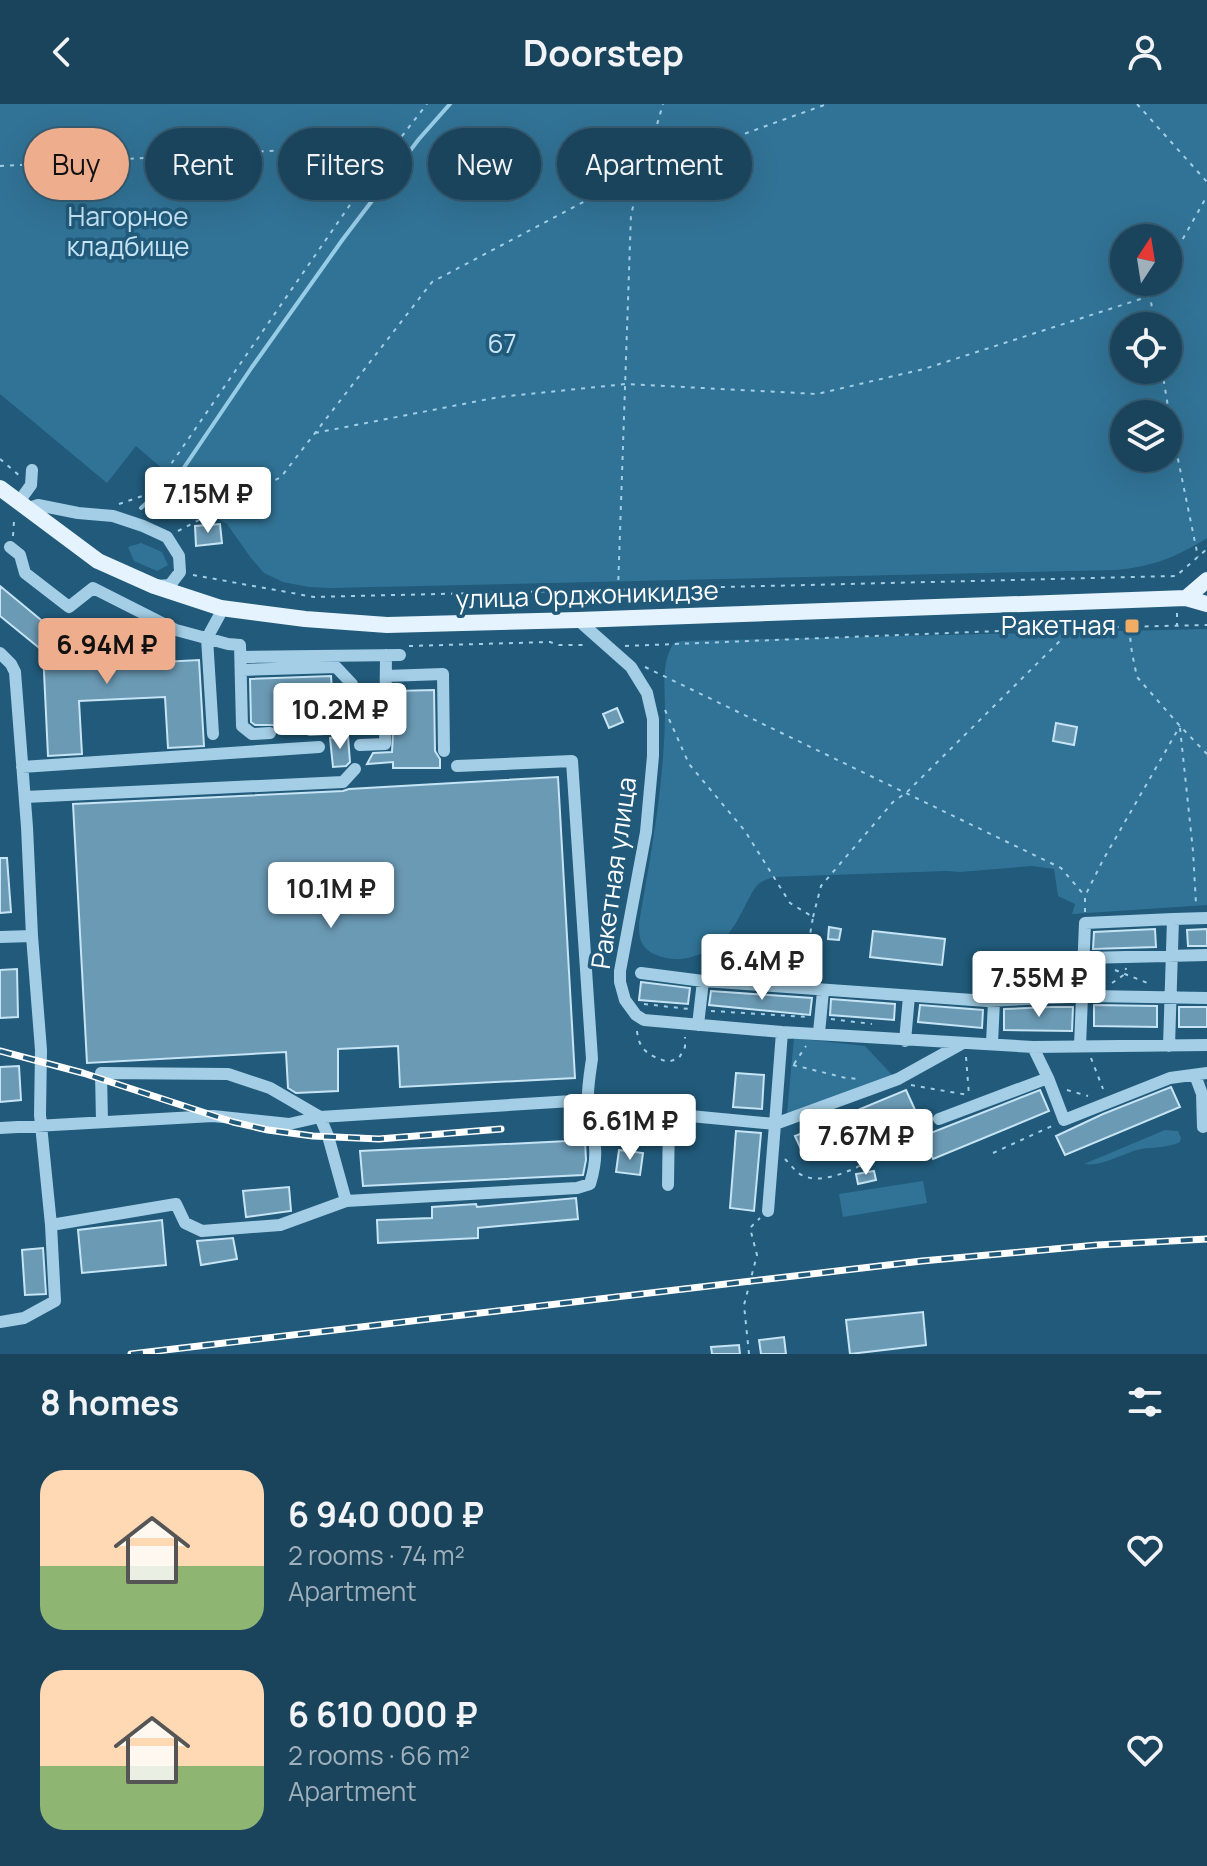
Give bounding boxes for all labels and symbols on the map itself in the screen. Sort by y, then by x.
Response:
park label: Нагорное кладбище [67,198,189,264]
north arrow [1110,224,1182,296]
park label: 67 [487,325,517,361]
pin: 7.15M ₽ [134,467,282,535]
street label: улица Орджоникидзе [455,571,719,617]
place label: Ракетная [1001,607,1116,643]
marker: Ракетная [1123,617,1141,635]
pin: 6.94M ₽ [33,618,181,686]
pin: 10.2M ₽ [266,683,414,751]
street label: Ракетная улица [582,775,644,971]
pin: 10.1M ₽ [257,862,405,930]
pin: 6.4M ₽ [697,934,827,1002]
pin: 7.55M ₽ [965,951,1113,1019]
pin: 6.61M ₽ [556,1094,704,1162]
pin: 7.67M ₽ [792,1109,940,1177]

